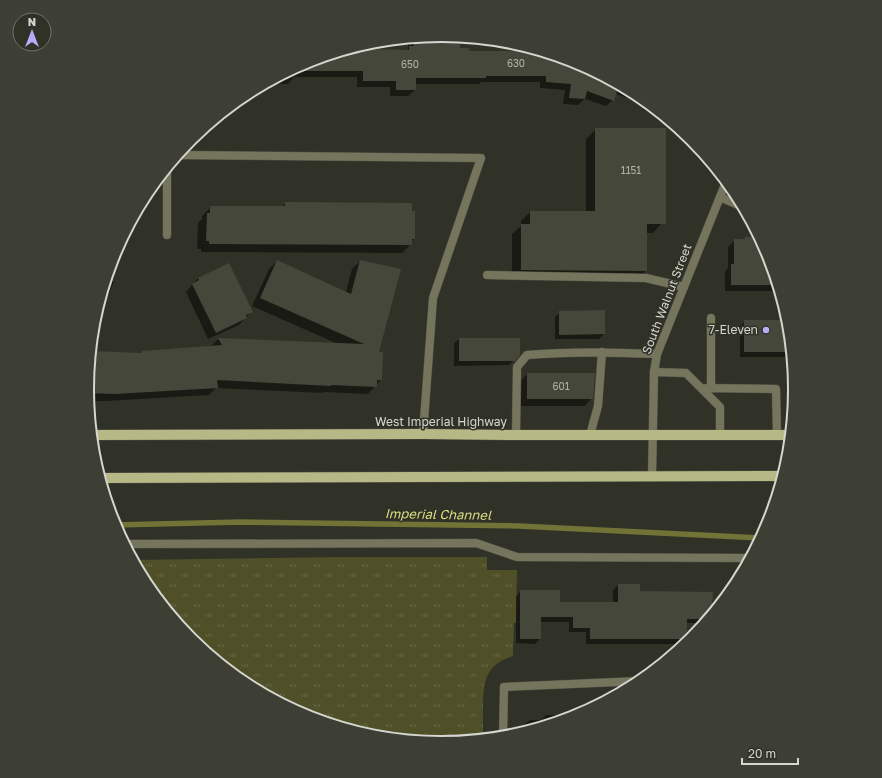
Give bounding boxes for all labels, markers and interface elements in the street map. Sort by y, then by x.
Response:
north arrow [12,12,52,52]
text: N [28,15,36,28]
house number: 630 [507,57,525,69]
house number: 650 [401,58,419,70]
house number: 1151 [621,164,641,176]
street label: South Walnut Street [639,241,695,356]
place label: 7-Eleven [708,322,758,337]
marker: 7-Eleven [761,325,771,335]
house number: 601 [552,380,570,392]
street label: West Imperial Highway [375,414,507,429]
water label: Imperial Channel [385,505,492,523]
scale bar [742,740,798,766]
text: 20 m [748,746,776,761]

